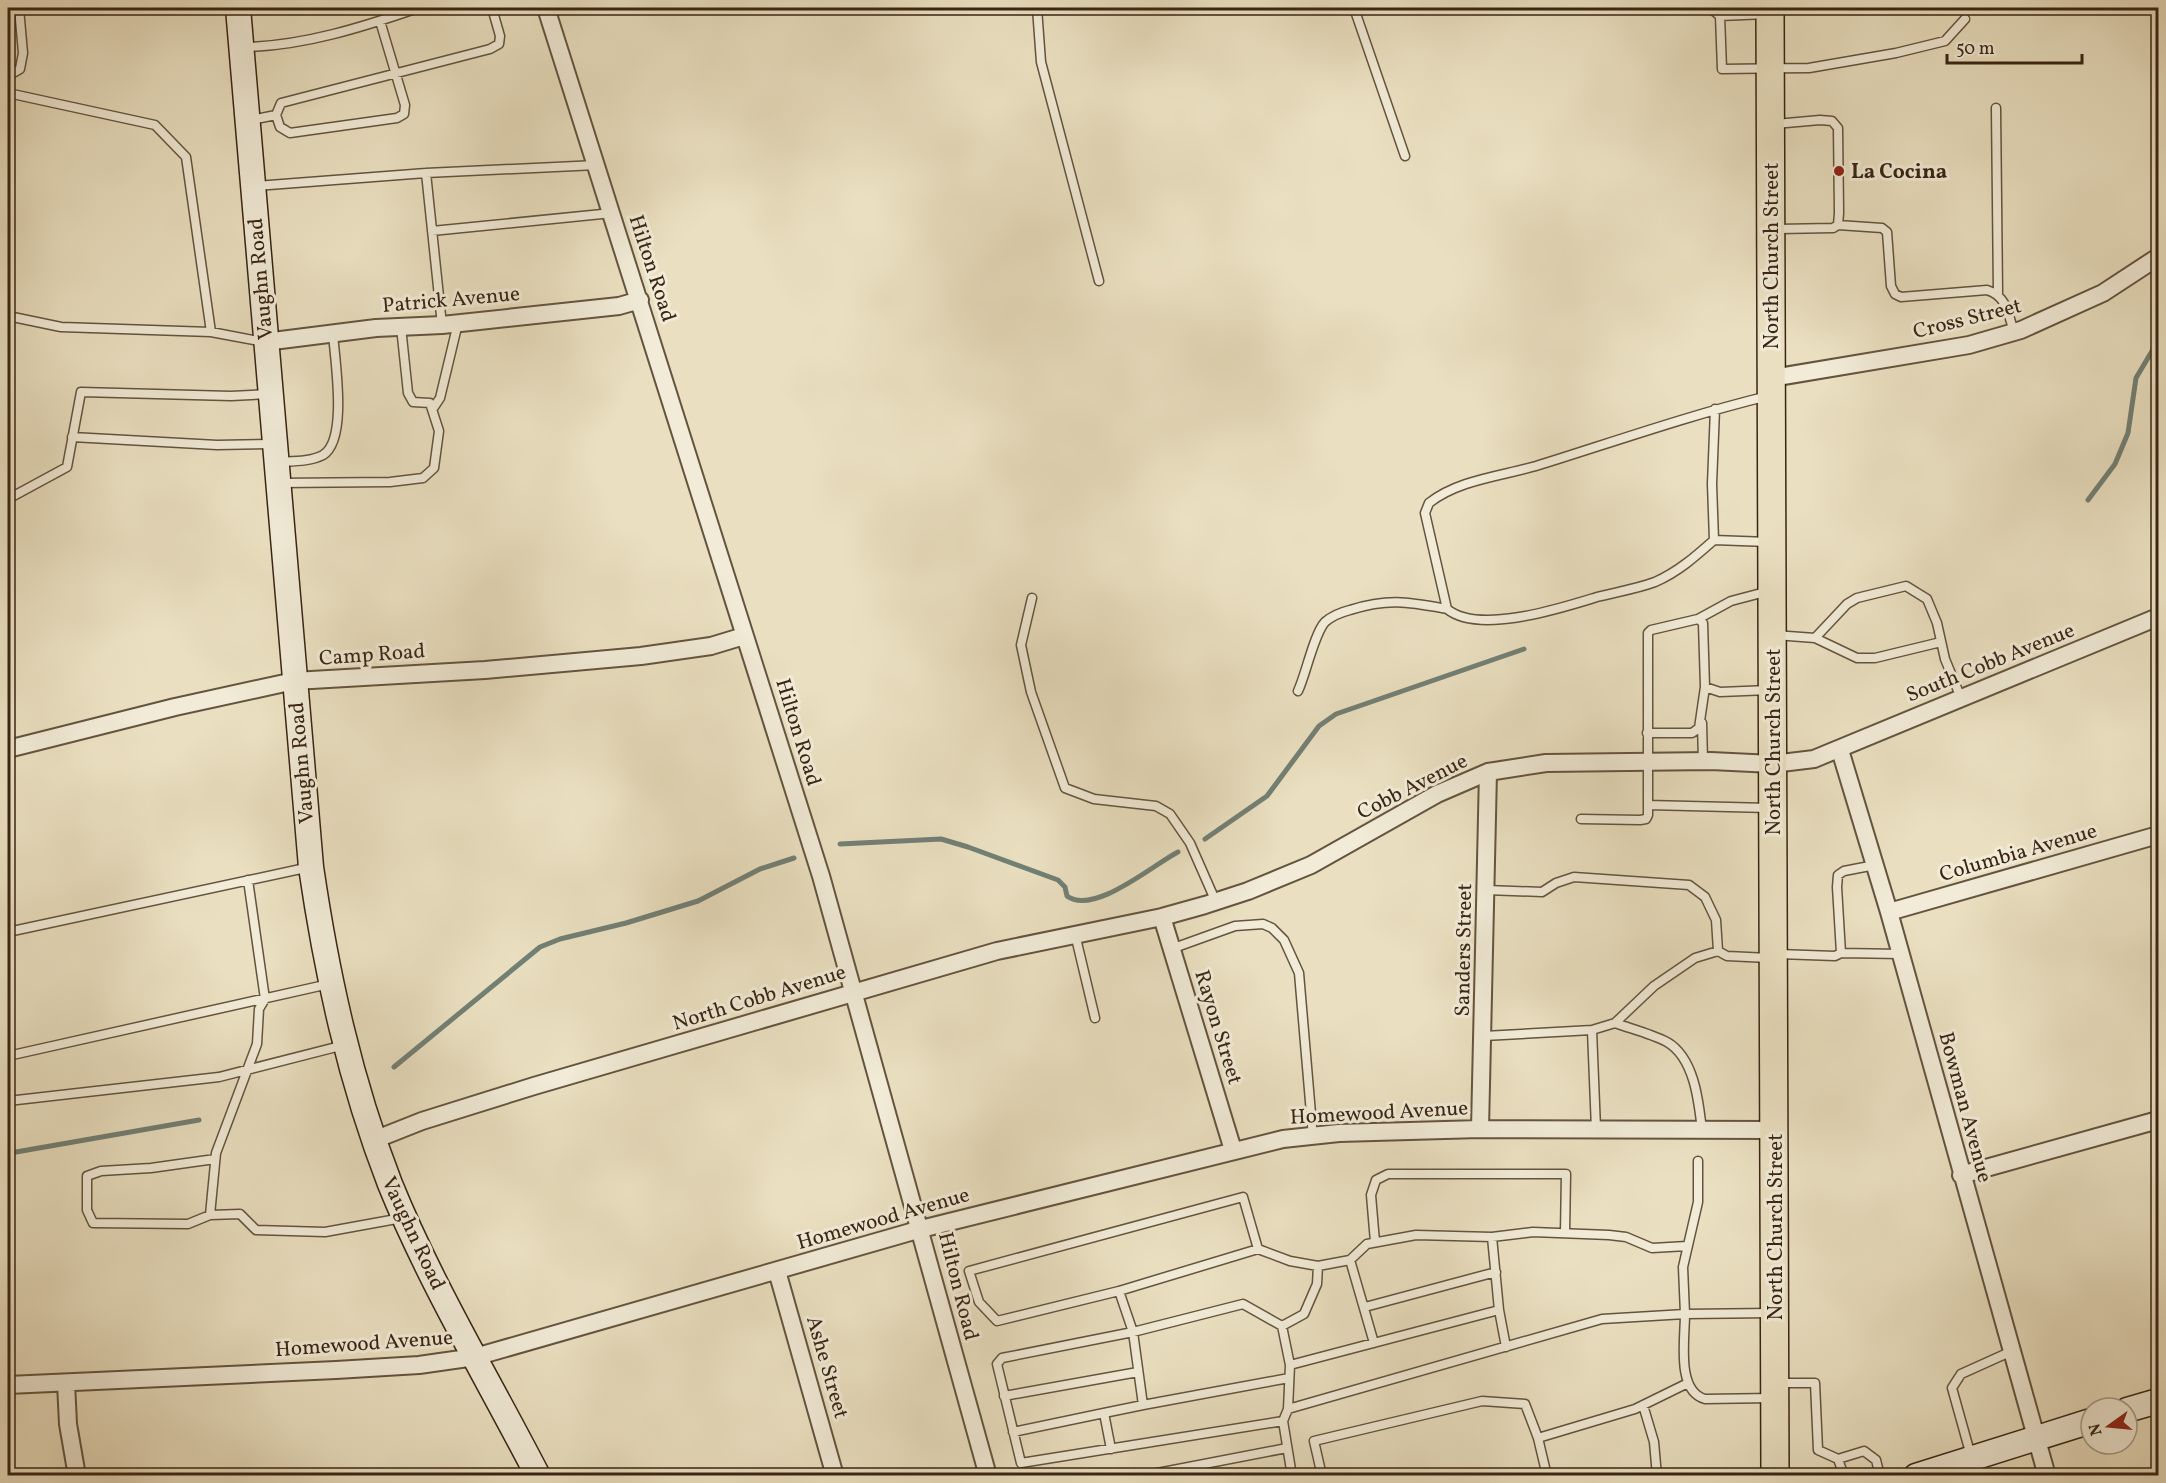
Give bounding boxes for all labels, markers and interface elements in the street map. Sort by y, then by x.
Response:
scale bar [1947,27,2082,65]
text: 50 m [1956,37,1995,62]
place label: La Cocina [1851,158,1947,187]
street label: North Church Street [1758,162,1787,350]
marker: La Cocina [1832,164,1846,178]
street label: Hilton Road [621,211,682,326]
street label: Vaughn Road [242,217,281,341]
street label: Patrick Avenue [381,280,521,321]
street label: Cross Street [1910,292,2025,347]
street label: South Cobb Avenue [1902,616,2079,710]
street label: Camp Road [318,637,426,674]
street label: North Church Street [1760,648,1789,836]
street label: Hilton Road [767,675,828,790]
street label: Vaughn Road [283,701,322,825]
street label: Cobb Avenue [1352,747,1473,828]
street label: Columbia Avenue [1936,817,2101,890]
street label: Sanders Street [1449,883,1480,1017]
street label: North Cobb Avenue [669,958,850,1039]
street label: Rayon Street [1186,967,1249,1088]
street label: Bowman Avenue [1931,1029,1999,1186]
street label: Homewood Avenue [1289,1094,1469,1133]
street label: North Church Street [1762,1133,1791,1321]
street label: Vaughn Road [374,1172,452,1295]
street label: Homewood Avenue [794,1181,973,1258]
street label: Hilton Road [930,1229,985,1344]
street label: Ashe Street [798,1313,855,1422]
street label: Homewood Avenue [274,1324,454,1365]
north arrow [2079,1396,2139,1456]
text: N [2084,1421,2109,1438]

